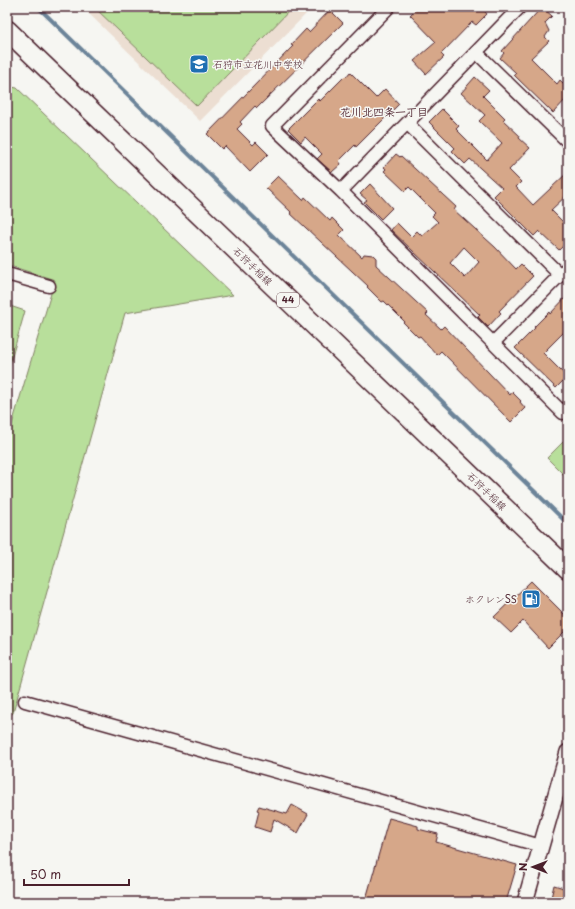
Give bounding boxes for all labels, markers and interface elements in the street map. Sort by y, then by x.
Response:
school or university icon: 石狩市立花川中学校 [188,53,210,75]
place label: 石狩市立花川中学校 [213,56,303,71]
district label: 花川北四条一丁目 [340,103,428,120]
street label: 石狩手稲線 [230,243,277,288]
road number: 44 [277,293,299,307]
street label: 石狩手稲線 [464,468,511,513]
fuel station icon: ホクレンSS [520,588,542,610]
place label: ホクレンSS [465,591,517,606]
north arrow [513,847,553,887]
scale bar [24,861,129,887]
text: N [514,862,531,871]
text: 50 m [30,865,61,883]

